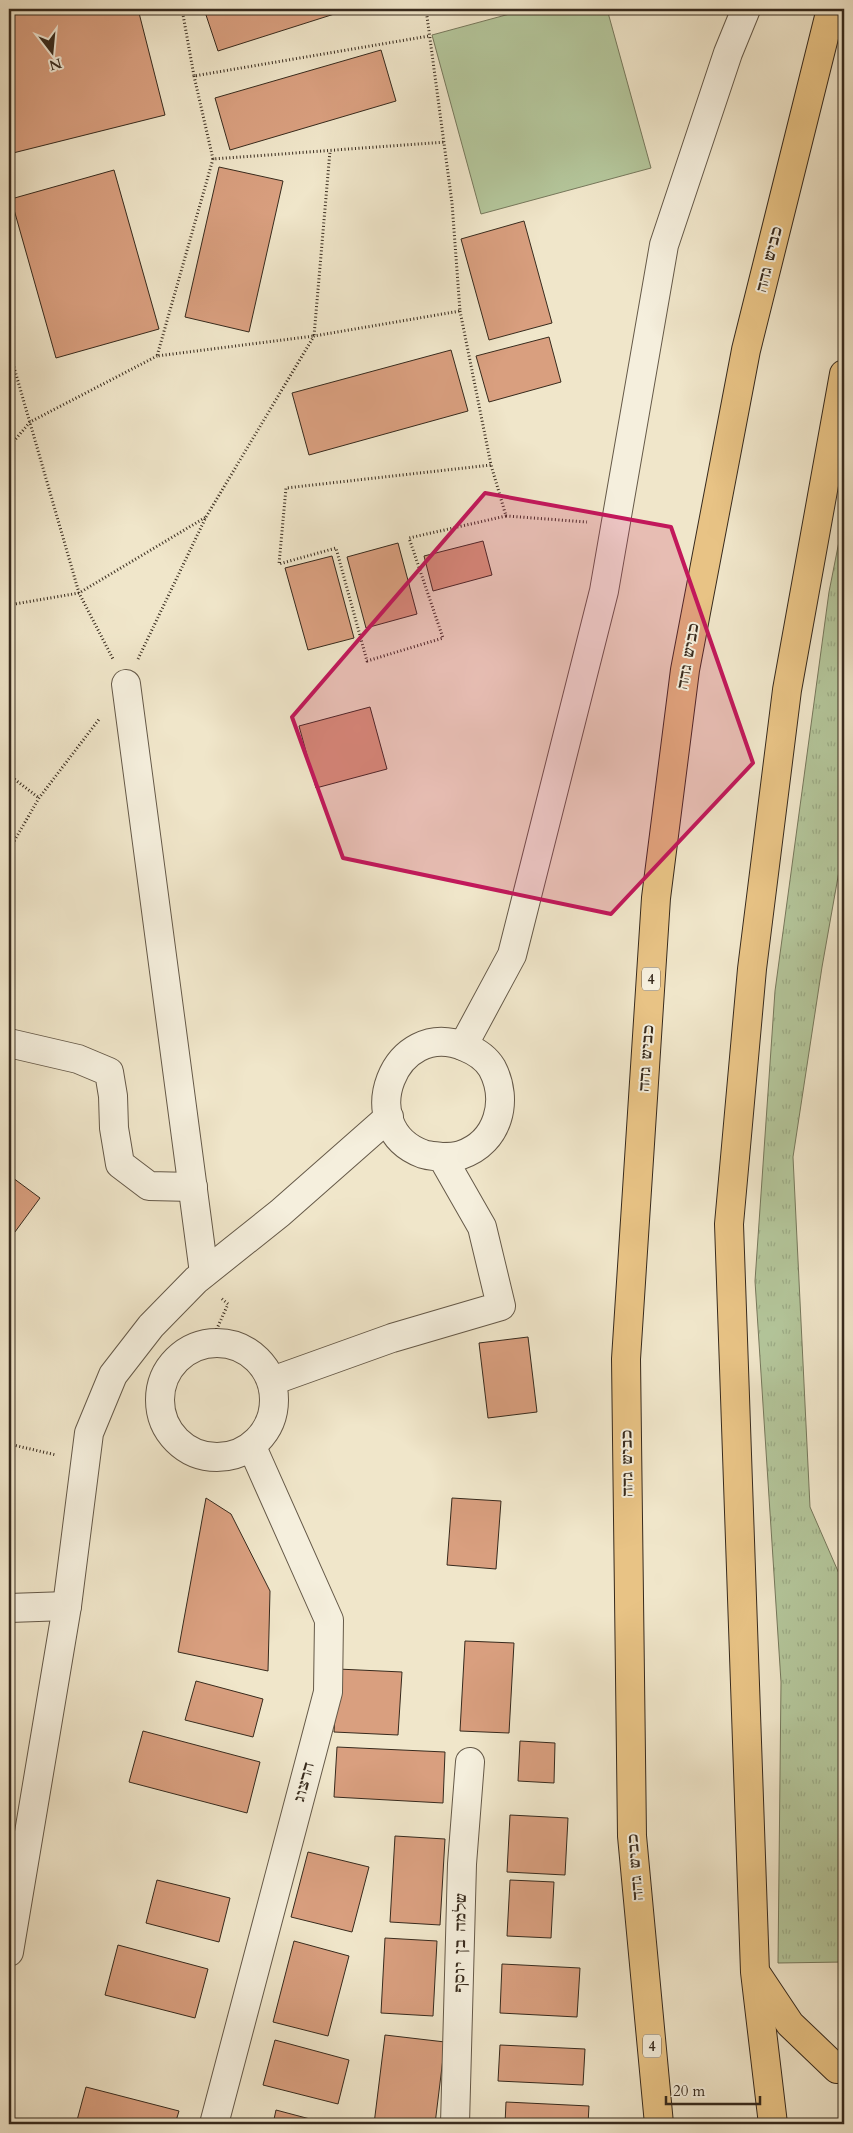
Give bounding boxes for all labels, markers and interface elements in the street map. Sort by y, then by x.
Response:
north arrow [28,28,78,78]
text: N [47,53,64,75]
street label: כביש גהה [751,224,787,294]
street label: כביש גהה [672,621,704,691]
road number: 4 [642,968,660,991]
street label: כביש גהה [634,1024,658,1092]
street label: כביש גהה [616,1429,638,1497]
street label: הרצוג [289,1760,319,1804]
street label: כביש גהה [622,1833,648,1901]
street label: שלמה בן יוסף [449,1893,471,1993]
road number: 4 [643,2034,661,2058]
scale bar [666,2073,759,2105]
text: 20 m [673,2081,705,2101]

